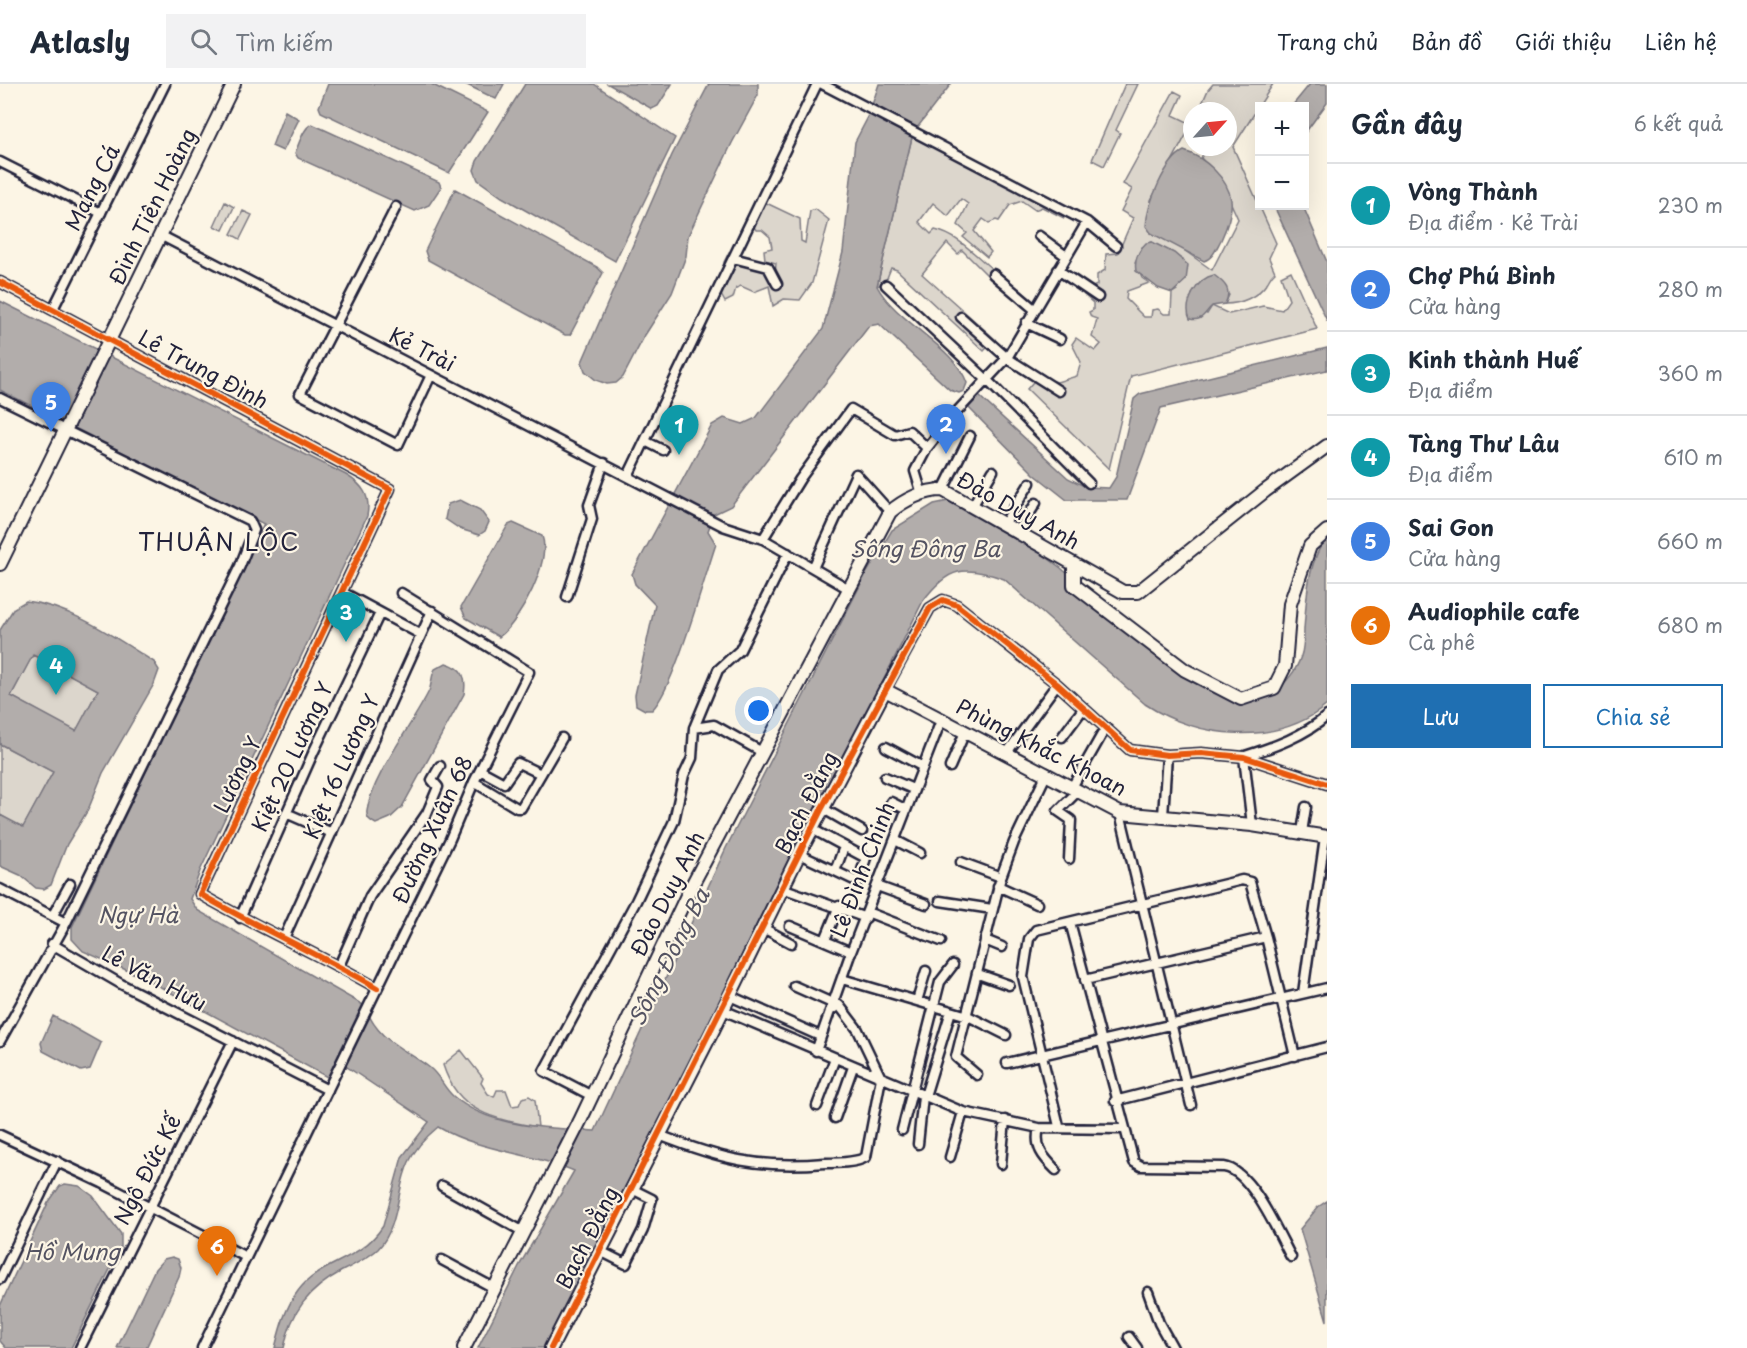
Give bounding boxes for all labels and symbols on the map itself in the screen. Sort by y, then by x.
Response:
north arrow [1183,102,1237,156]
street label: Đinh Tiên Hoàng [99,122,203,290]
street label: Mang Cá [56,137,127,236]
street label: Kẻ Trài [384,318,462,379]
street label: Lê Trung Đình [133,320,275,416]
pin: 5 [32,382,70,432]
pin: 2 [926,404,966,454]
pin: 1 [660,406,698,455]
street label: Đào Duy Anh [952,462,1086,556]
district label: THUẬN LỘC [138,523,300,559]
water label: Sông Đông Ba [850,531,1001,564]
pin: 3 [326,592,366,642]
pin: 4 [36,646,76,695]
street label: Kiệt 20 Lương Y [242,676,340,836]
street label: Kiệt 16 Lương Y [294,689,386,844]
street label: Phùng Khắc Khoan [951,689,1133,803]
your location [744,696,773,725]
street label: Lương Y [204,730,268,818]
street label: Bạch Đằng [766,745,845,859]
street label: Đường Xuân 68 [383,750,480,909]
street label: Lê Đình Chinh [821,797,902,942]
street label: Đào Duy Anh [621,825,711,961]
water label: Sông Đông Ba [619,881,717,1031]
water label: Ngự Hà [98,897,179,930]
street label: Lê Văn Hưu [97,936,213,1018]
street label: Ngô Đức Kế [105,1107,189,1230]
street label: Bạch Đằng [547,1180,626,1294]
pin: 6 [198,1226,236,1276]
water label: Hồ Mung [24,1234,121,1267]

